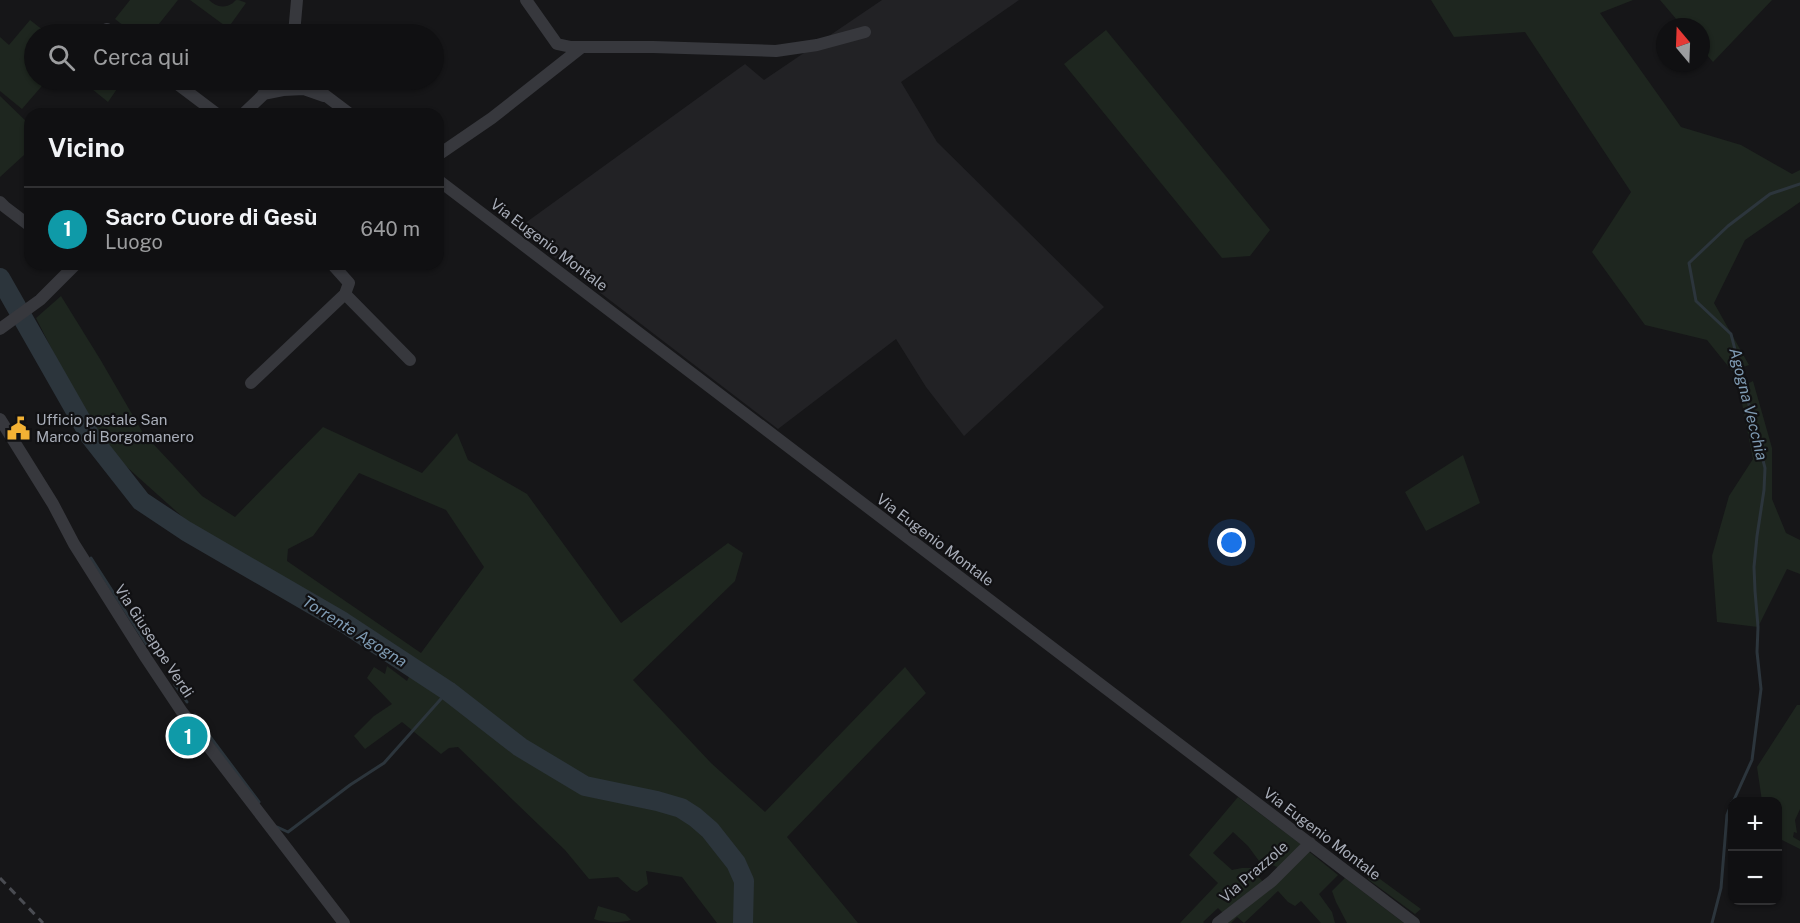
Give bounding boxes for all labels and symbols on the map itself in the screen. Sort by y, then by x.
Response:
north arrow [1656,18,1710,72]
street label: Via Eugenio Montale [487,195,611,294]
water label: Agogna Vecchia [1725,346,1772,462]
place label: Ufficio postale San Marco di Borgomanero [36,411,194,445]
public building icon: Ufficio postale San Marco di Borgomanero [5,416,31,442]
street label: Via Eugenio Montale [873,490,997,589]
your location [1217,528,1246,557]
street label: Via Giuseppe Verdi [112,581,197,700]
water label: Torrente Agogna [299,592,410,671]
pin: 1 [168,714,207,758]
street label: Via Eugenio Montale [1260,784,1384,883]
street label: Via Prazzole [1216,837,1291,906]

